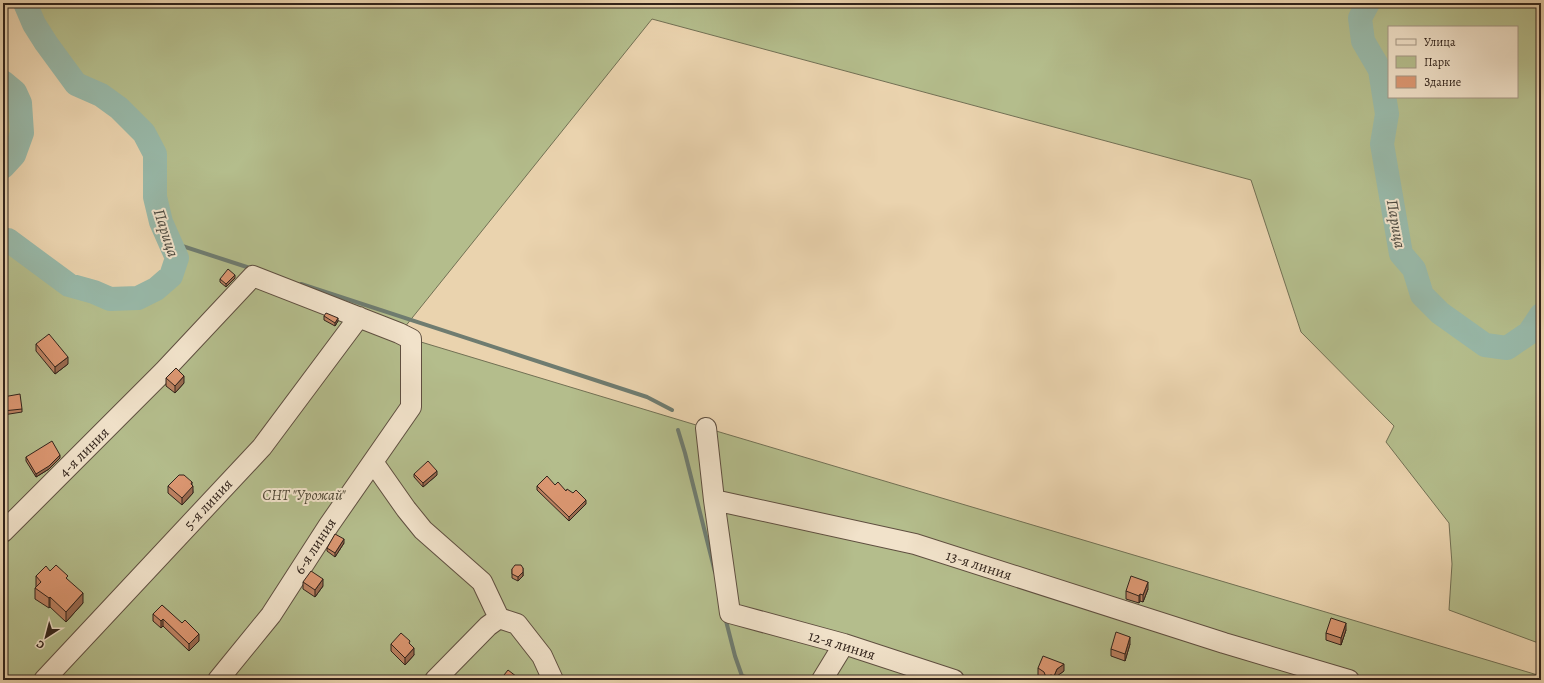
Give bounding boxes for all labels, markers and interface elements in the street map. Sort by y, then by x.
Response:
legend [1388,26,1518,98]
text: Улица [1424,34,1456,50]
text: Парк [1424,54,1450,70]
text: Здание [1424,74,1461,90]
water label: Парица [1381,198,1411,250]
water label: Парица [148,206,184,260]
street label: 4-я линия [55,423,113,481]
street label: 5-я линия [179,474,237,534]
park label: СНТ "Урожай" [262,485,346,505]
street label: 6-я линия [289,514,341,578]
street label: 13-я линия [944,545,1014,585]
north arrow [26,617,66,657]
street label: 12-я линия [806,625,878,665]
text: С [33,636,48,653]

